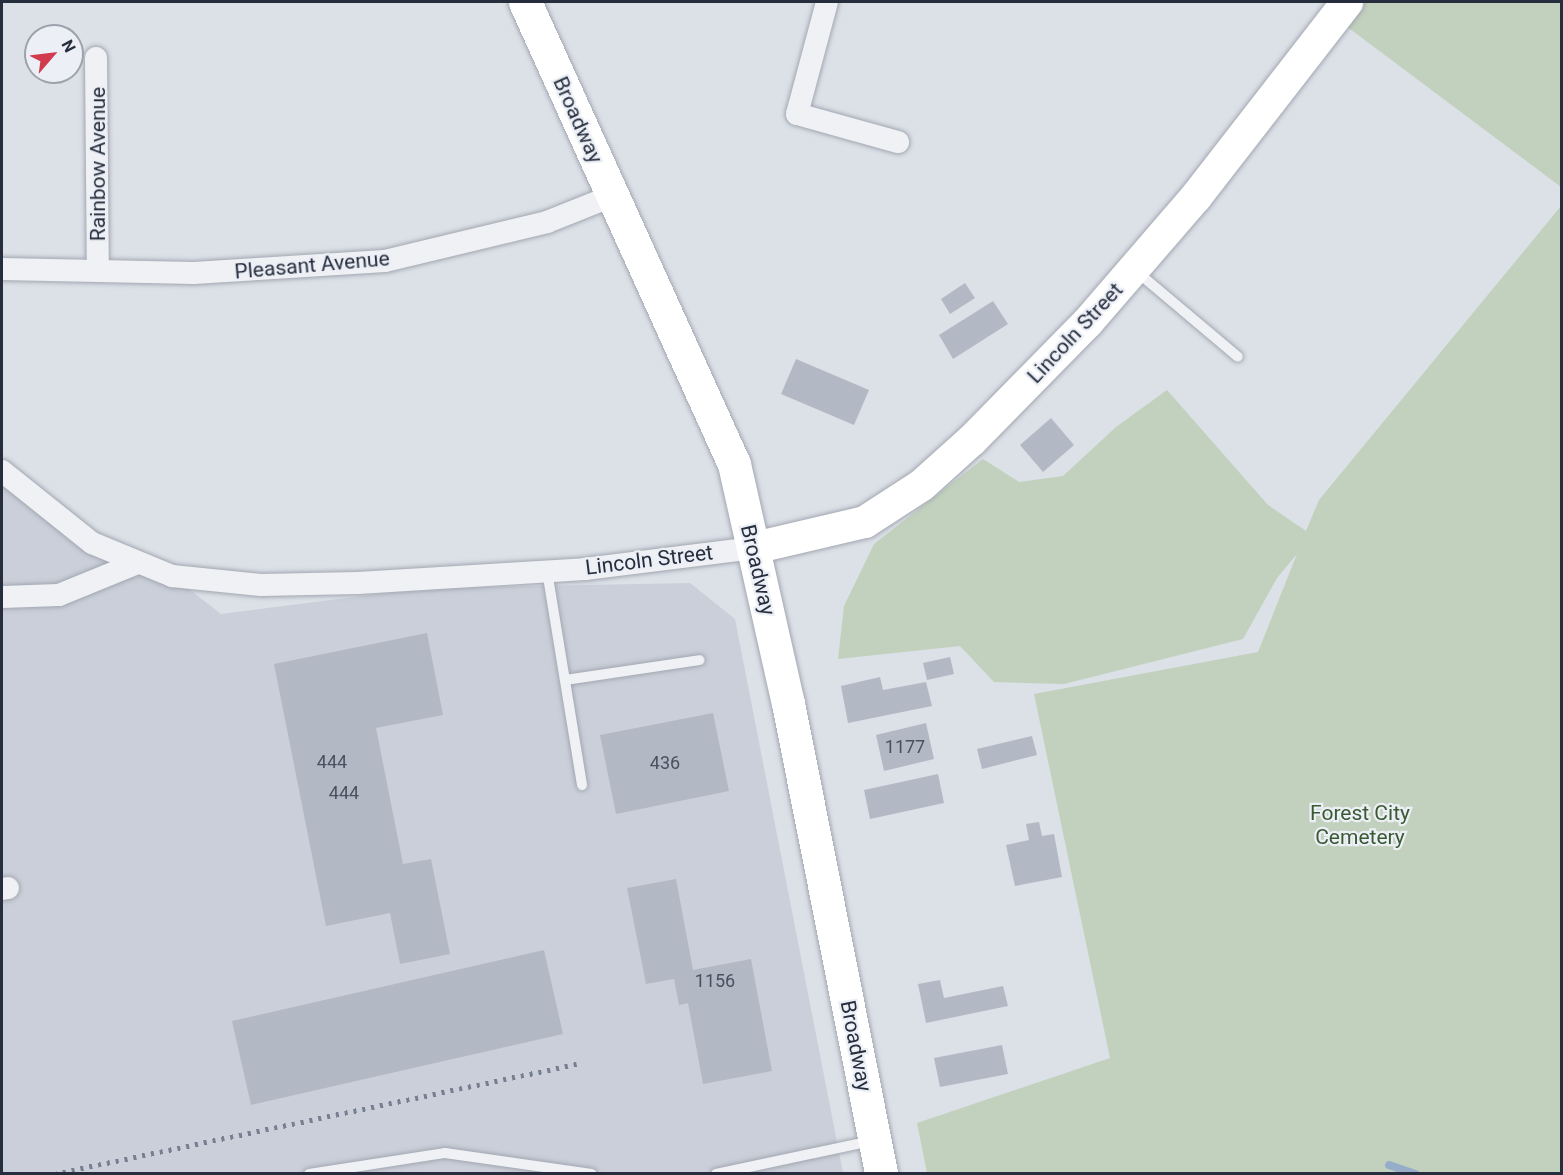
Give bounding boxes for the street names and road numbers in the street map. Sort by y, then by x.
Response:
street label: Broadway [548,73,608,167]
street label: Rainbow Avenue [85,87,111,241]
street label: Pleasant Avenue [233,246,391,284]
street label: Lincoln Street [1022,277,1128,389]
street label: Broadway [735,522,781,618]
street label: Lincoln Street [584,540,714,580]
street label: Broadway [835,998,877,1094]

